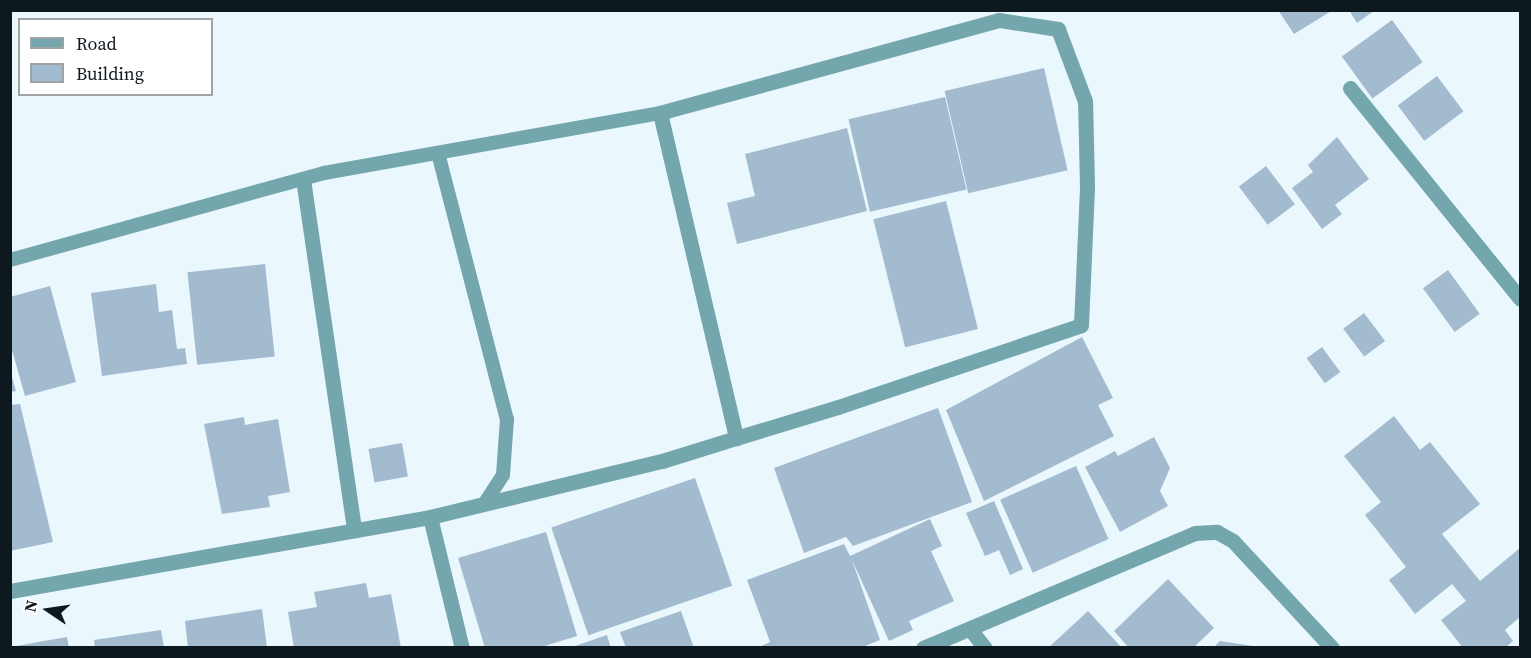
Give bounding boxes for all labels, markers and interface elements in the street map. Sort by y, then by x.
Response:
legend [18,18,213,96]
text: Road [76,31,117,56]
text: Building [76,61,144,86]
north arrow [18,580,78,640]
text: N [18,598,42,614]

